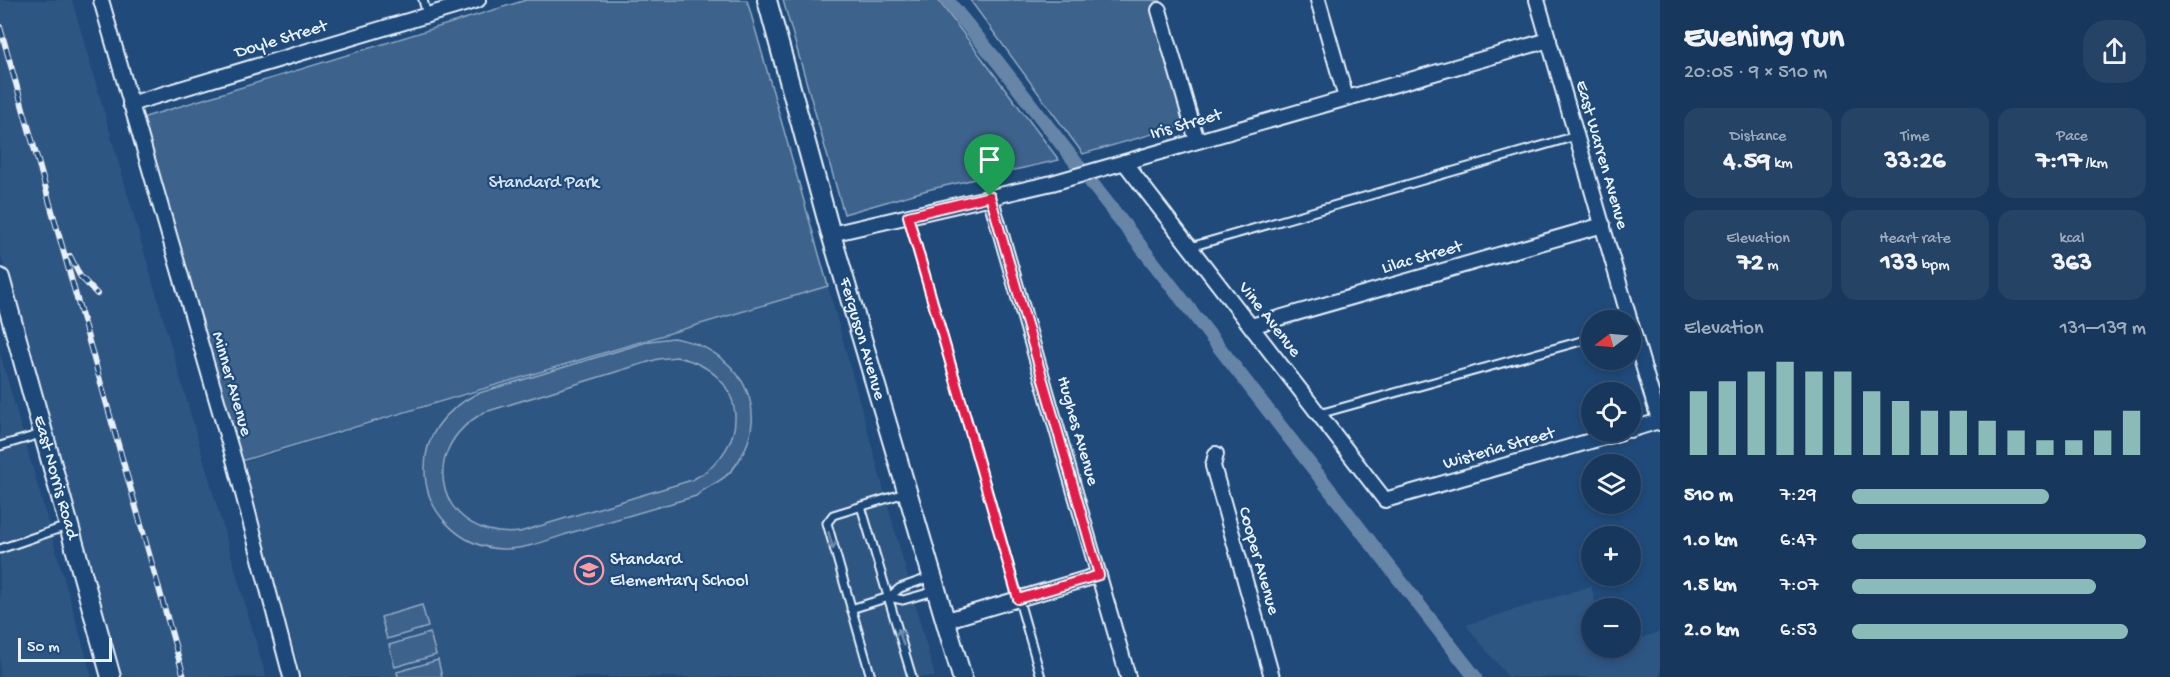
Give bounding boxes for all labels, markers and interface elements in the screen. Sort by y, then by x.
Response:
street label: Doyle Street [231,16,331,64]
text: Evening run [1684,20,1844,58]
button: share [2083,20,2146,83]
text: 20:05 · 9 × 510 m [1684,62,1827,85]
street label: East Warren Avenue [1570,78,1632,232]
street label: Iris Street [1148,104,1226,145]
text: Distance [1730,128,1786,147]
text: Time [1900,128,1930,147]
text: Pace [2056,128,2088,147]
pin [964,134,1015,196]
icon: arrive [973,143,1006,176]
text: 4.59 [1723,147,1770,178]
text: 33:26 [1884,147,1946,178]
text: 7:17 [2036,147,2082,178]
text: km [1770,155,1793,174]
text: /km [2082,155,2108,174]
park label: Standard Park [489,173,601,194]
text: Elevation [1726,230,1790,249]
text: Heart rate [1879,230,1951,249]
text: kcal [2060,230,2084,249]
street label: Lilac Street [1379,236,1466,280]
text: 72 [1737,249,1764,280]
text: 133 [1881,249,1918,280]
text: 363 [2052,249,2092,280]
text: m [1764,257,1779,276]
text: bpm [1918,257,1949,276]
street label: Ferguson Avenue [834,274,890,403]
street label: Vine Avenue [1232,277,1305,363]
north arrow [1581,310,1641,370]
map controls [1581,310,1641,658]
text: Elevation [1684,318,1764,341]
text: 131–139 m [2060,318,2146,341]
street label: Minner Avenue [206,329,256,439]
street label: Hughes Avenue [1051,374,1103,489]
button: locate [1581,382,1641,442]
street label: East Norris Road [28,413,83,543]
street label: Wisteria Street [1441,423,1559,475]
button: layers [1581,454,1641,514]
text: 510 m [1684,485,1733,508]
text: 7:29 [1780,485,1817,508]
street label: Cooper Avenue [1233,505,1284,618]
button: + [1581,526,1641,586]
text: 1.0 km [1684,530,1738,553]
text: 6:47 [1780,530,1816,553]
one-way arrow [826,531,837,550]
place label: Standard Elementary School [610,550,749,592]
school or university icon: Standard Elementary School [573,554,605,586]
text: 1.5 km [1684,575,1737,598]
text: 7:07 [1780,575,1818,598]
button: − [1581,598,1641,658]
text: 2.0 km [1684,620,1739,643]
text: 6:53 [1780,620,1817,643]
one-way arrow [895,628,906,647]
scale bar [18,635,112,662]
text: 50 m [27,639,60,658]

